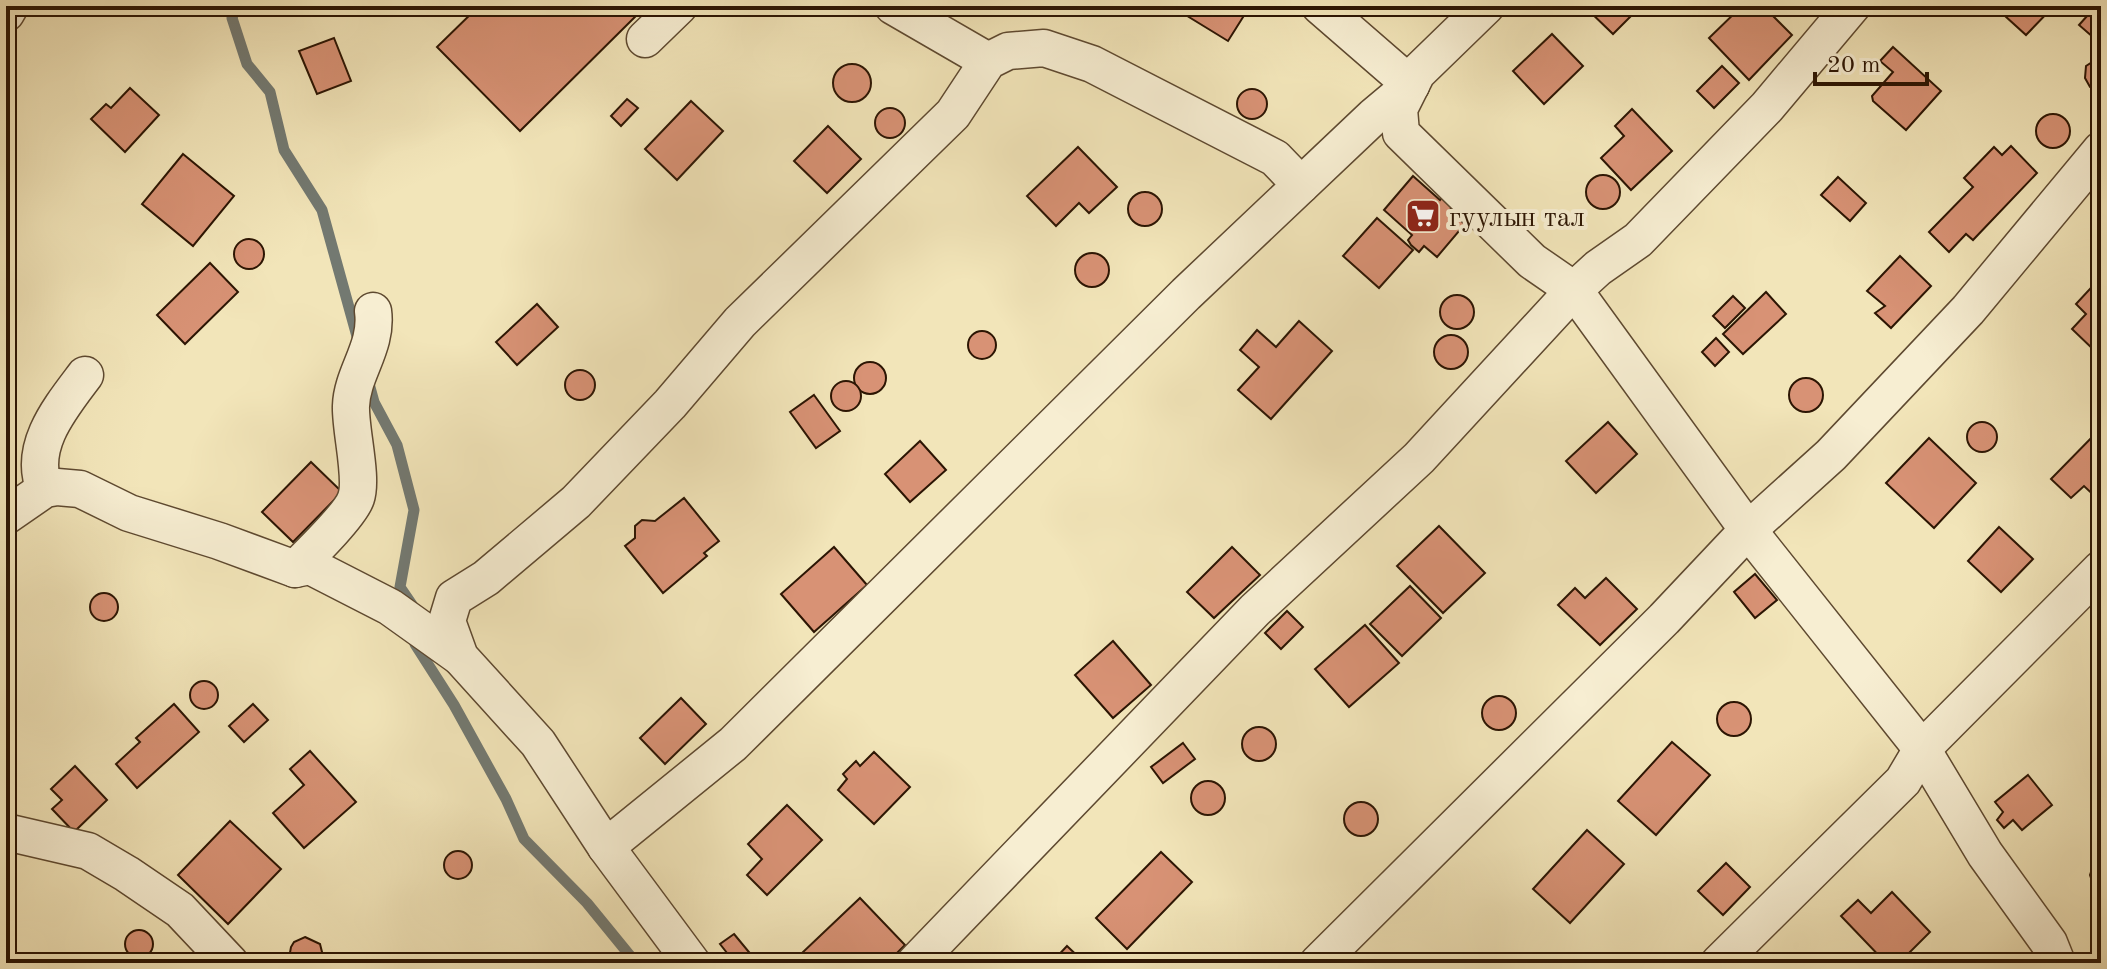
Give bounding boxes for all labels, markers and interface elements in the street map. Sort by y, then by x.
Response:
scale bar [1815,36,1927,86]
text: 20 m [1827,54,1881,78]
supermarket icon: гуулын тал [1404,197,1442,235]
place label: гуулын тал [1449,205,1585,233]

